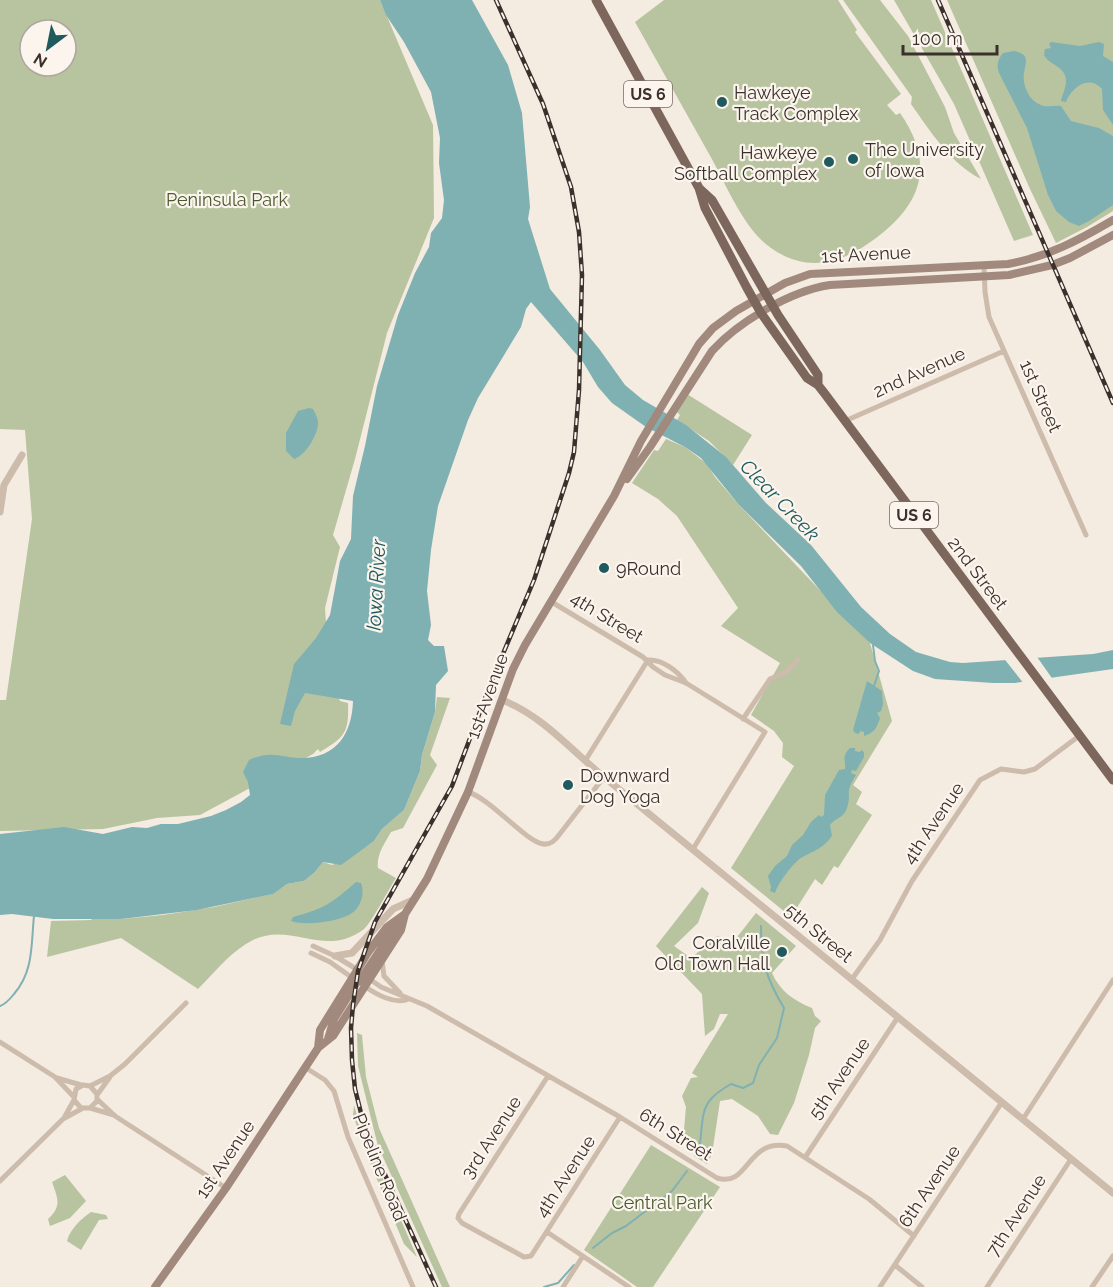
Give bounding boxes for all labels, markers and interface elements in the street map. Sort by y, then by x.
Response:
north arrow [18,18,78,78]
scale bar [903,18,998,56]
text: 100 m [912,28,963,49]
text: N [30,49,51,72]
road number: US 6 [624,81,672,107]
place label: Hawkeye Track Complex [734,82,858,124]
marker: Hawkeye Track Complex [715,95,729,109]
place label: The University of Iowa [865,139,984,181]
place label: Hawkeye Softball Complex [674,142,817,184]
marker: The University of Iowa [846,152,860,166]
marker: Hawkeye Softball Complex [822,155,836,169]
park label: Peninsula Park [166,189,288,210]
street label: 1st Avenue [821,241,912,267]
street label: 2nd Avenue [870,342,969,402]
street label: 1st Street [1016,357,1066,435]
water label: Clear Creek [735,454,825,546]
road number: US 6 [890,502,938,528]
street label: 2nd Street [944,533,1012,613]
water label: Iowa River [362,537,390,631]
place label: 9Round [616,558,681,579]
marker: 9Round [597,561,611,575]
street label: 4th Street [567,587,647,647]
street label: 1st Avenue [462,650,512,742]
place label: Downward Dog Yoga [580,765,670,807]
marker: Downward Dog Yoga [561,778,575,792]
street label: 4th Avenue [898,778,968,868]
street label: 5th Street [781,899,857,967]
place label: Coralville Old Town Hall [654,932,770,974]
marker: Coralville Old Town Hall [775,945,789,959]
street label: 5th Avenue [804,1033,874,1123]
street label: 3rd Avenue [457,1091,526,1182]
street label: 6th Street [636,1103,716,1165]
street label: Pipeline Road [349,1110,411,1224]
street label: 1st Avenue [191,1116,259,1202]
street label: 4th Avenue [531,1131,600,1221]
street label: 6th Avenue [894,1141,964,1231]
street label: 7th Avenue [982,1170,1050,1260]
park label: Central Park [611,1192,713,1213]

